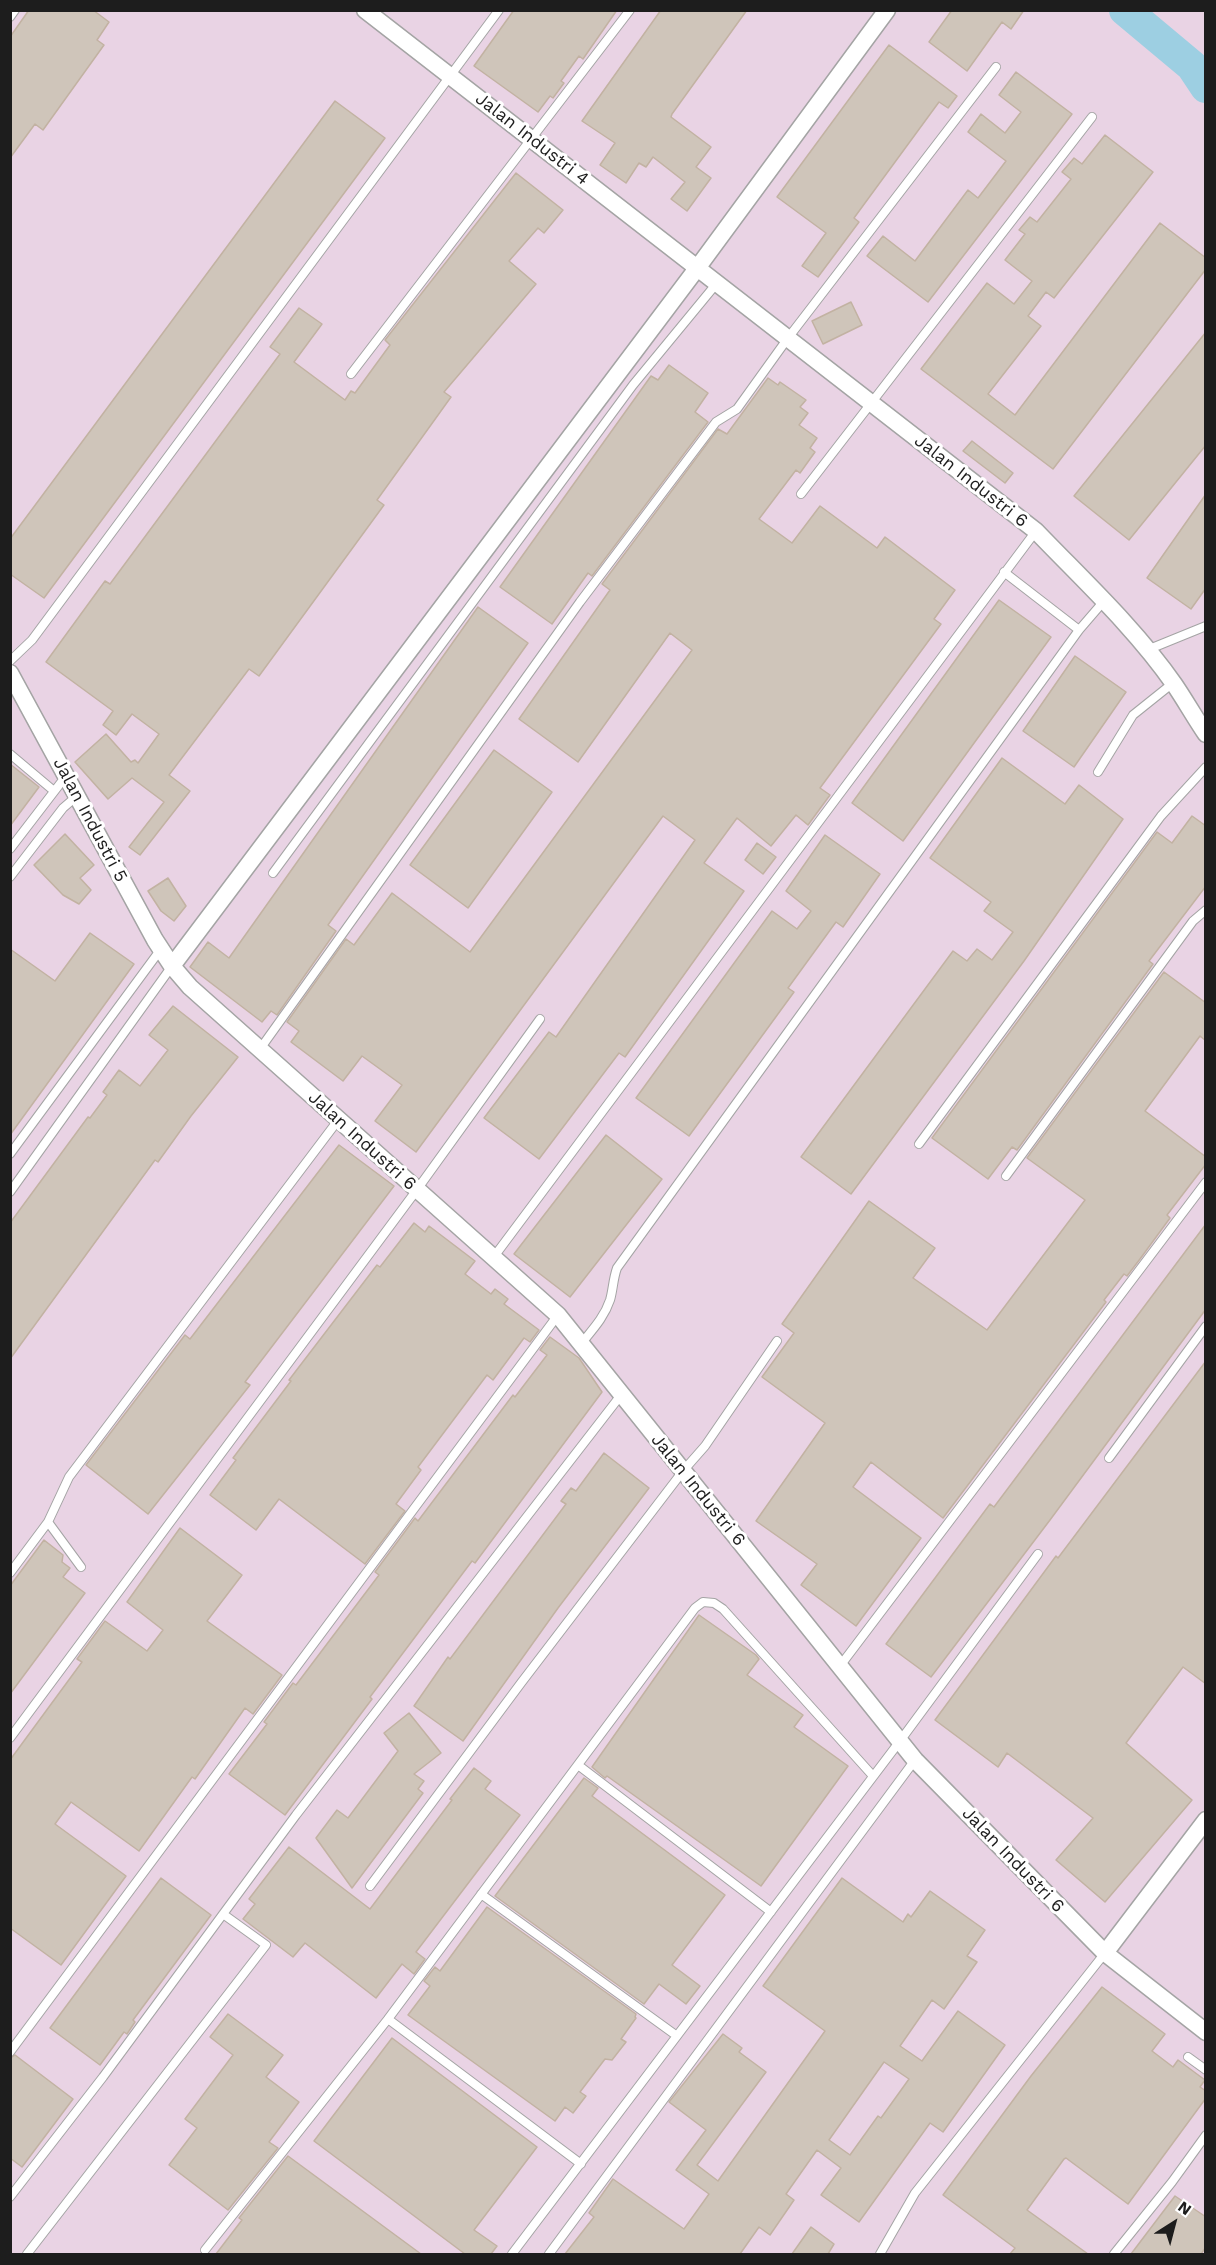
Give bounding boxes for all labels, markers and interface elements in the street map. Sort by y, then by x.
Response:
street label: Jalan Industri 4 [471,88,593,190]
street label: Jalan Industri 6 [910,430,1032,532]
street label: Jalan Industri 5 [48,754,132,886]
street label: Jalan Industri 6 [303,1087,421,1195]
street label: Jalan Industri 6 [646,1430,750,1550]
street label: Jalan Industri 6 [957,1803,1069,1917]
north arrow [1144,2193,1204,2253]
text: N [1174,2197,1195,2219]

